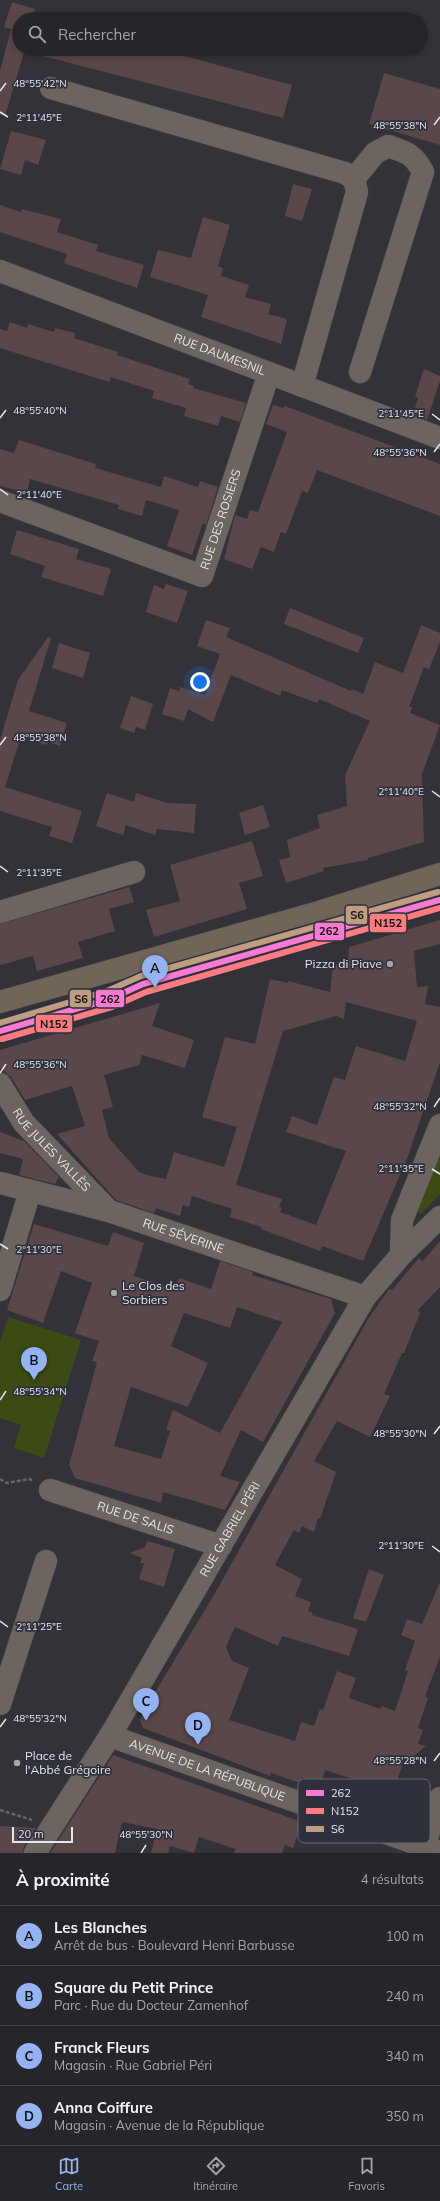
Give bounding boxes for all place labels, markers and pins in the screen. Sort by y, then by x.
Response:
pin: A [142,955,168,988]
place label: Pizza di Piave [305,956,382,971]
marker: Pizza di Piave [385,959,395,969]
place label: Le Clos des Sorbiers [122,1278,185,1307]
marker: Le Clos des Sorbiers [109,1288,119,1298]
pin: B [21,1347,47,1380]
pin: C [133,1688,159,1721]
pin: D [185,1712,211,1745]
place label: Place de l'Abbé Grégoire [25,1748,111,1777]
marker: Place de l'Abbé Grégoire [12,1758,22,1768]

